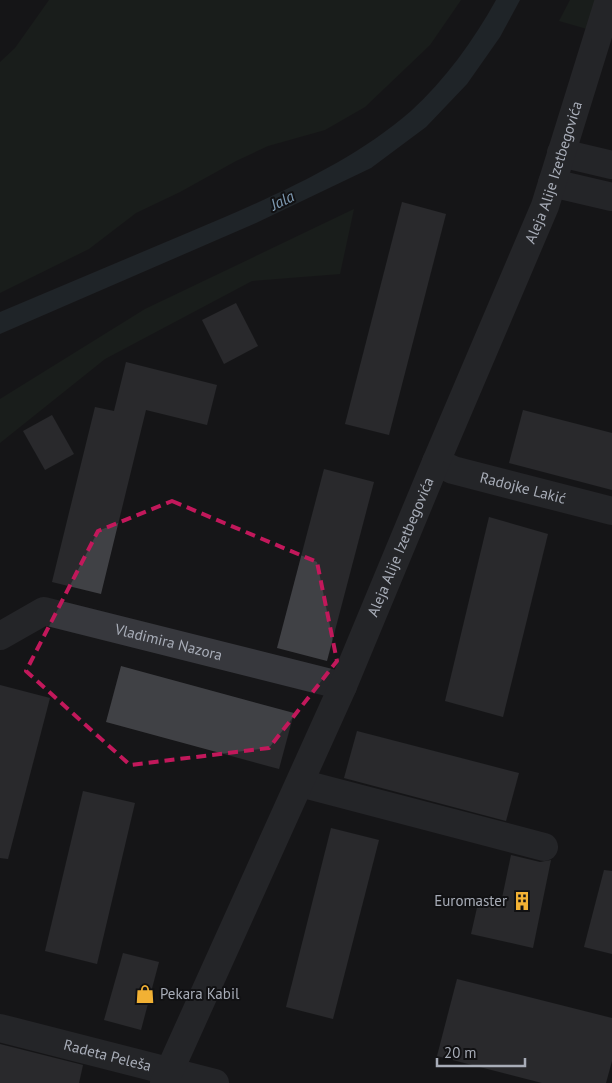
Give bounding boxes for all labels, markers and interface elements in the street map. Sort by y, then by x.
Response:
street label: Aleja Alije Izetbegovića [520,99,586,246]
water label: Jala [266,186,298,215]
street label: Radojke Lakić [478,467,568,508]
street label: Aleja Alije Izetbegovića [363,474,438,619]
street label: Vladimira Nazora [112,619,224,664]
building icon: Euromaster [511,890,533,912]
place label: Euromaster [434,891,507,910]
shop icon: Pekara Kabil [134,983,156,1005]
place label: Pekara Kabil [160,984,240,1003]
street label: Radeta Peleša [62,1035,154,1075]
scale bar [437,1036,524,1068]
text: 20 m [444,1043,477,1062]

